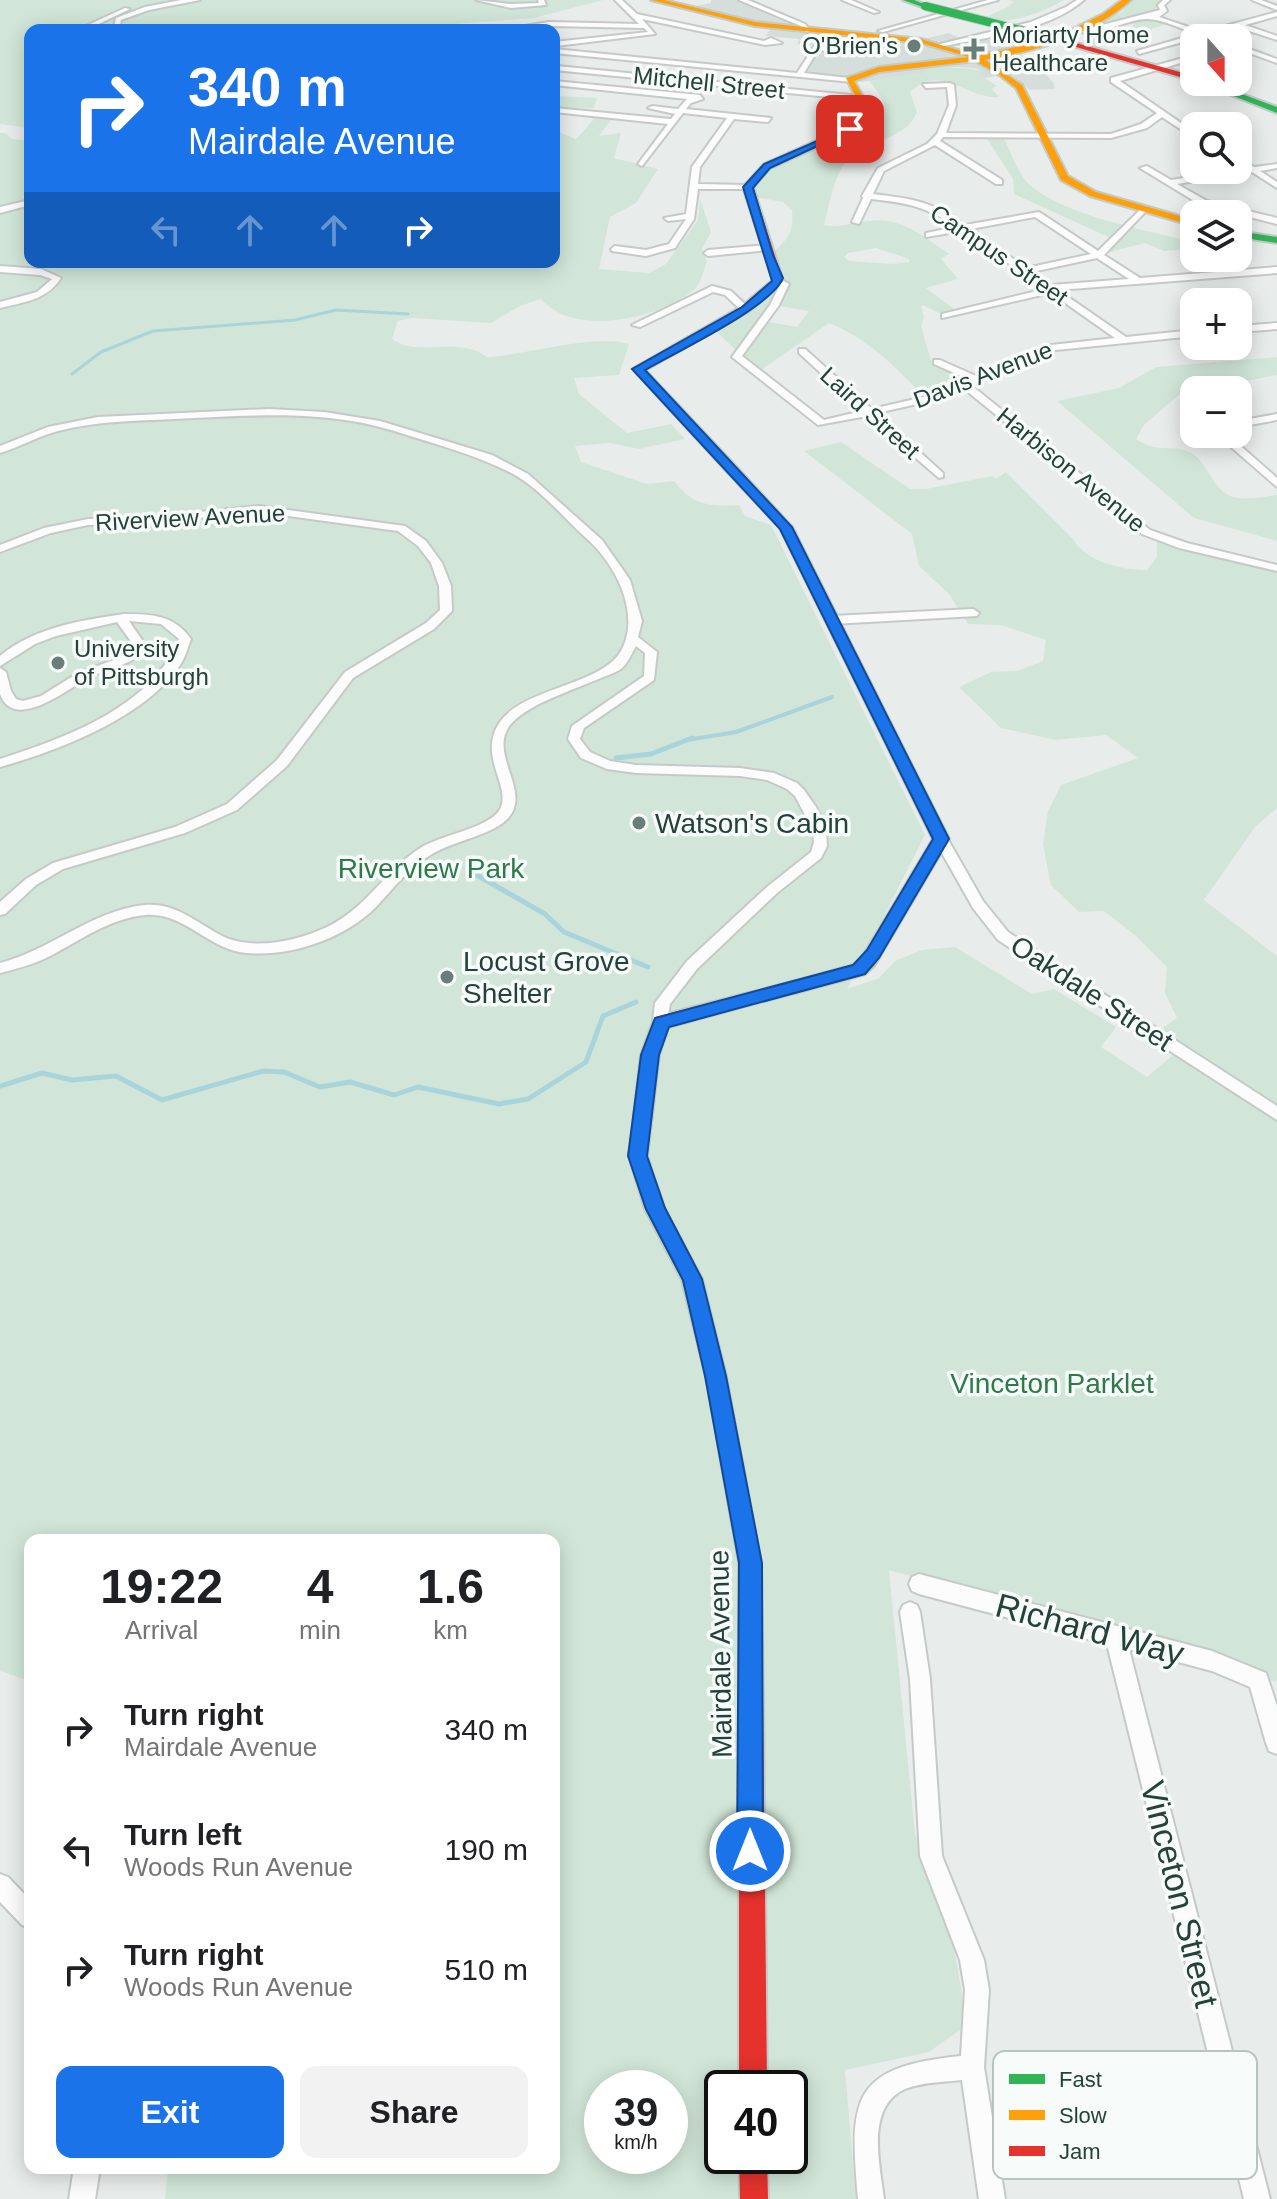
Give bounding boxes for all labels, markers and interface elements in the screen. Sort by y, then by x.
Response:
place label: Moriarty Home Healthcare [992,21,1149,76]
north arrow [1180,24,1252,96]
map controls [1180,24,1252,448]
place label: O'Brien's [802,32,898,59]
marker: O'Brien's [905,37,923,55]
marker: Moriarty Home Healthcare [963,38,985,60]
text: 340 m [188,55,347,118]
icon: right [56,56,160,160]
street label: Mitchell Street [632,61,786,104]
pin [816,95,884,163]
icon: arrive [828,107,872,151]
button: search [1180,112,1252,184]
text: Mairdale Avenue [188,121,456,162]
street label: Campus Street [925,199,1073,311]
button: layers [1180,200,1252,272]
icon: left [144,208,188,252]
icon: ahead [228,208,272,252]
icon: ahead [312,208,356,252]
icon: right [396,208,440,252]
button: + [1180,288,1252,360]
street label: Davis Avenue [910,336,1056,413]
street label: Laird Street [815,361,926,464]
button: − [1180,376,1252,448]
street label: Harbison Avenue [992,402,1151,537]
street label: Riverview Avenue [94,499,286,536]
place label: University of Pittsburgh [74,635,209,690]
marker: University of Pittsburgh [49,654,67,672]
place label: Watson's Cabin [655,808,849,839]
marker: Watson's Cabin [630,814,648,832]
park label: Riverview Park [338,853,525,884]
street label: Oakdale Street [1005,930,1179,1057]
place label: Locust Grove Shelter [463,946,630,1009]
marker: Locust Grove Shelter [438,968,456,986]
park label: Vinceton Parklet [950,1368,1154,1399]
street label: Mairdale Avenue [703,1550,738,1758]
text: 19:22 [100,1560,223,1613]
text: 4 [307,1560,333,1613]
text: 1.6 [417,1560,484,1613]
street label: Richard Way [992,1586,1188,1672]
text: Arrival [125,1615,198,1645]
text: min [299,1615,341,1645]
text: km [433,1615,468,1645]
text: Turn right [124,1698,263,1731]
icon: right [56,1708,100,1752]
text: 340 m [445,1713,528,1746]
text: Mairdale Avenue [124,1732,317,1762]
street label: Vinceton Street [1134,1777,1227,2012]
position arrow [708,1809,792,1893]
text: Turn left [124,1818,242,1851]
icon: left [56,1828,100,1872]
text: 190 m [445,1833,528,1866]
text: Woods Run Avenue [124,1852,353,1882]
text: Turn right [124,1938,263,1971]
icon: right [56,1948,100,1992]
text: 510 m [445,1953,528,1986]
text: Woods Run Avenue [124,1972,353,2002]
legend [993,2051,1257,2179]
button: Exit [56,2066,284,2158]
button: Share [300,2066,528,2158]
text: Fast [1059,2067,1102,2092]
speed limit sign: 40 [704,2070,808,2174]
text: 39 [614,2090,658,2134]
text: Slow [1059,2103,1107,2128]
text: km/h [614,2131,658,2153]
text: Jam [1059,2139,1101,2164]

